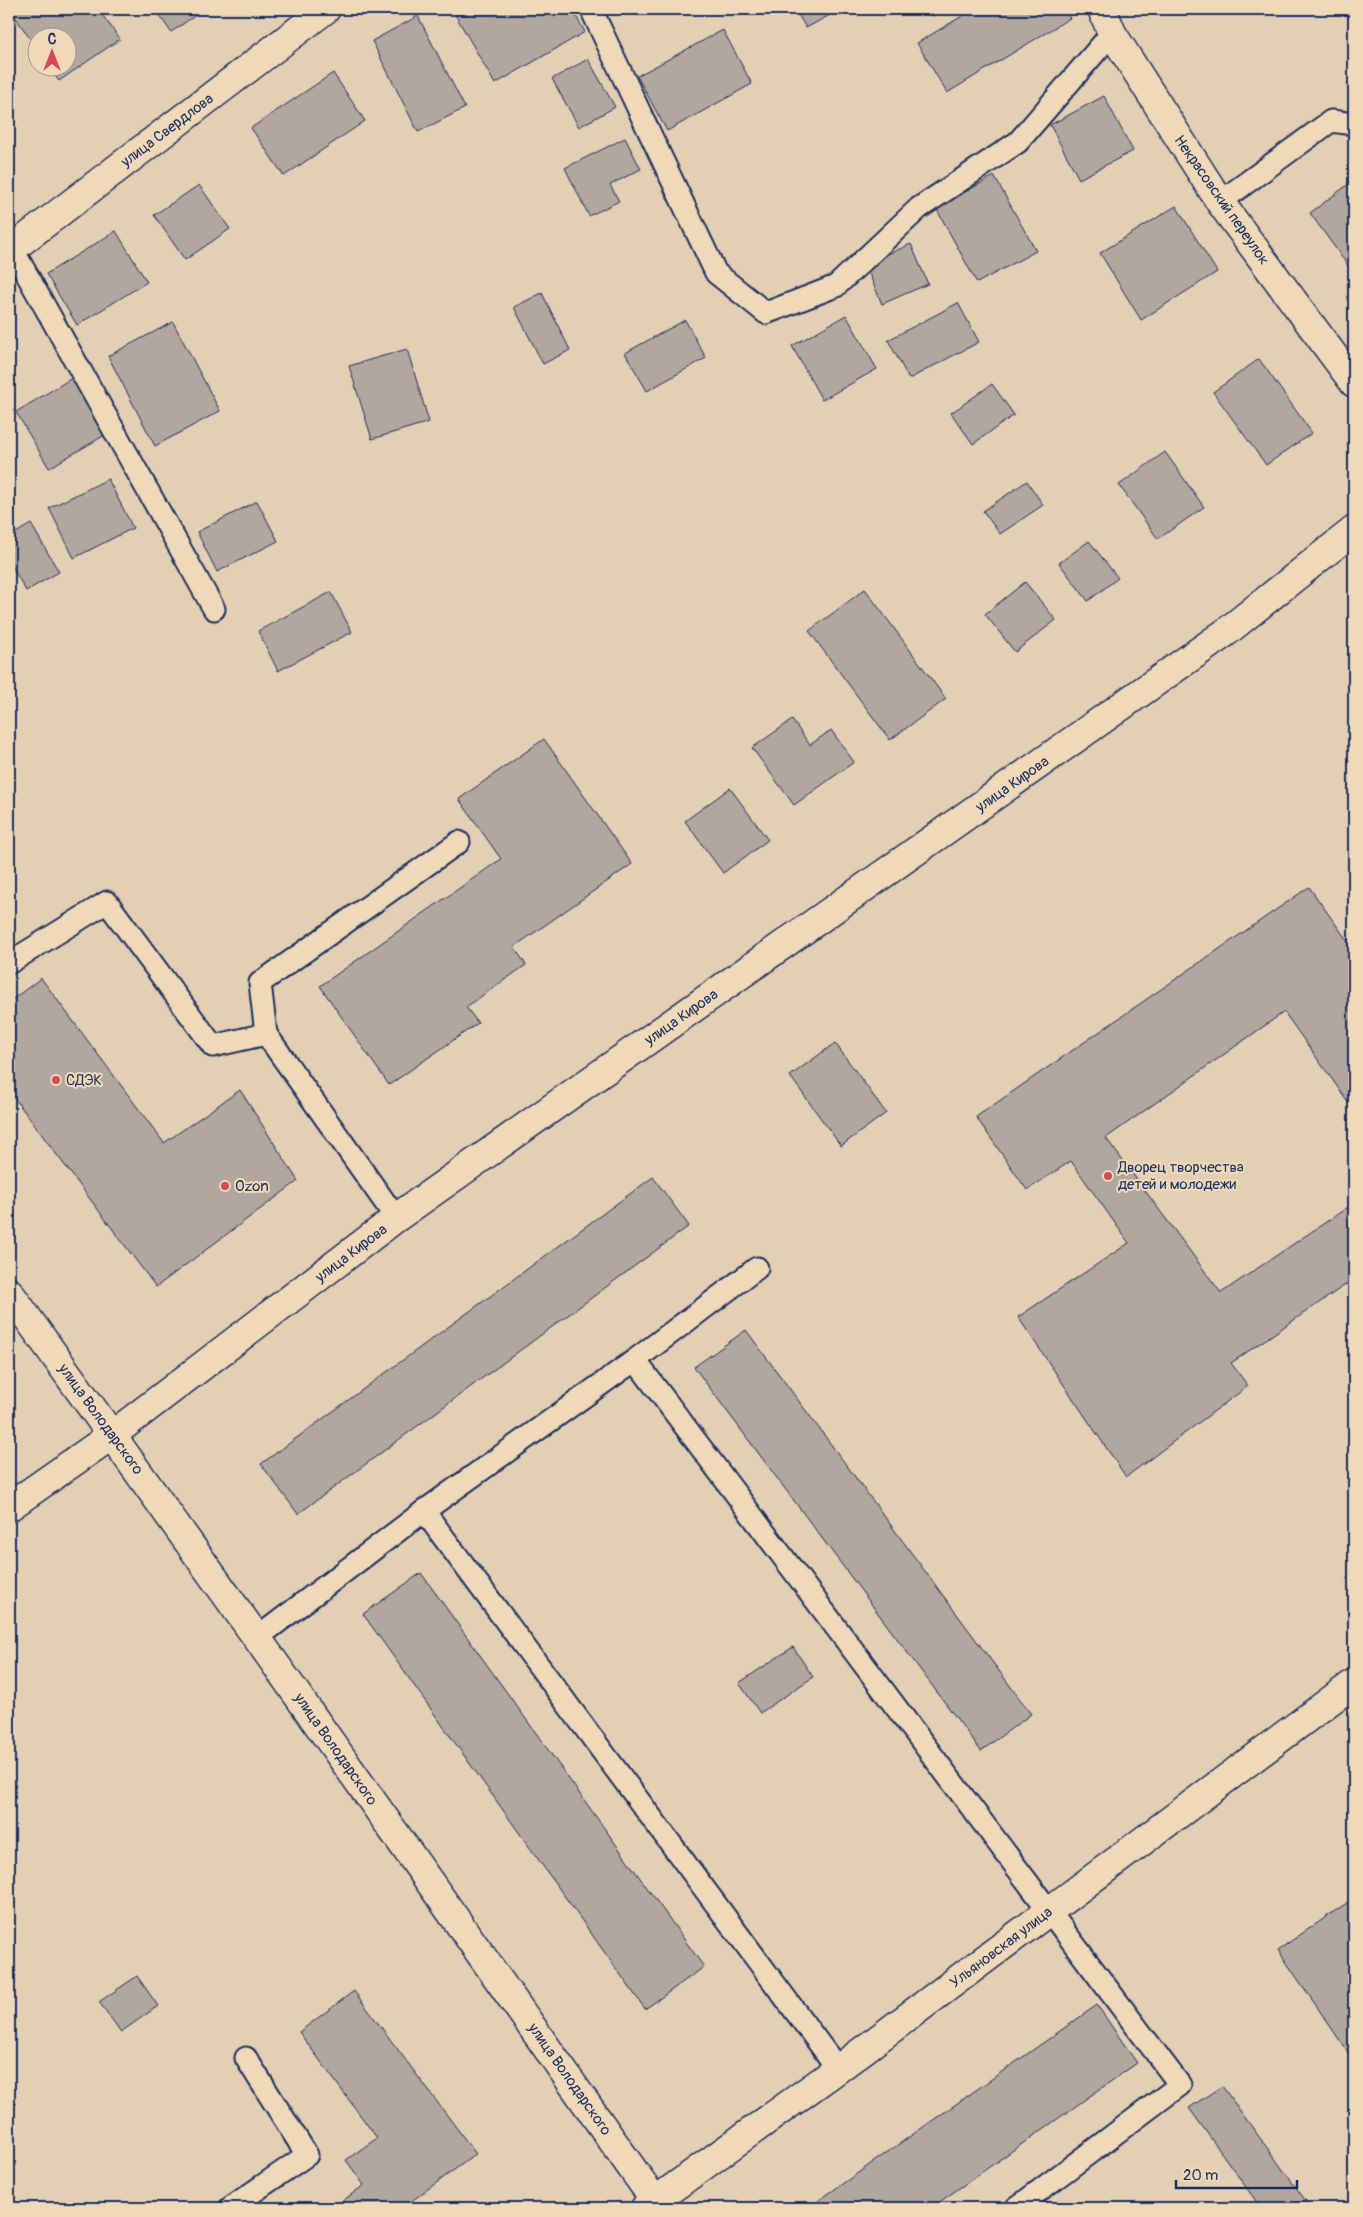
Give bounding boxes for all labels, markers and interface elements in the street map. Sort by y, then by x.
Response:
north arrow [28,28,78,78]
text: С [48,31,57,48]
street label: улица Свердлова [116,89,217,172]
street label: Некрасовский переулок [1170,132,1274,269]
street label: улица Кирова [971,752,1053,817]
street label: улица Кирова [640,985,722,1050]
place label: СДЭК [66,1071,102,1090]
marker: СДЭК [50,1074,62,1086]
place label: Дворец творчества детей и молодежи [1117,1158,1244,1194]
marker: Дворец творчества детей и молодежи [1102,1170,1114,1182]
place label: Ozon [235,1177,269,1196]
marker: Ozon [219,1180,231,1192]
street label: улица Кирова [311,1220,391,1287]
street label: улица Володарского [53,1359,147,1479]
street label: улица Володарского [289,1689,381,1809]
street label: Ульяновская улица [946,1903,1056,1992]
street label: улица Володарского [523,2019,615,2139]
scale bar [1176,2157,1297,2189]
text: 20 m [1183,2166,1218,2185]

